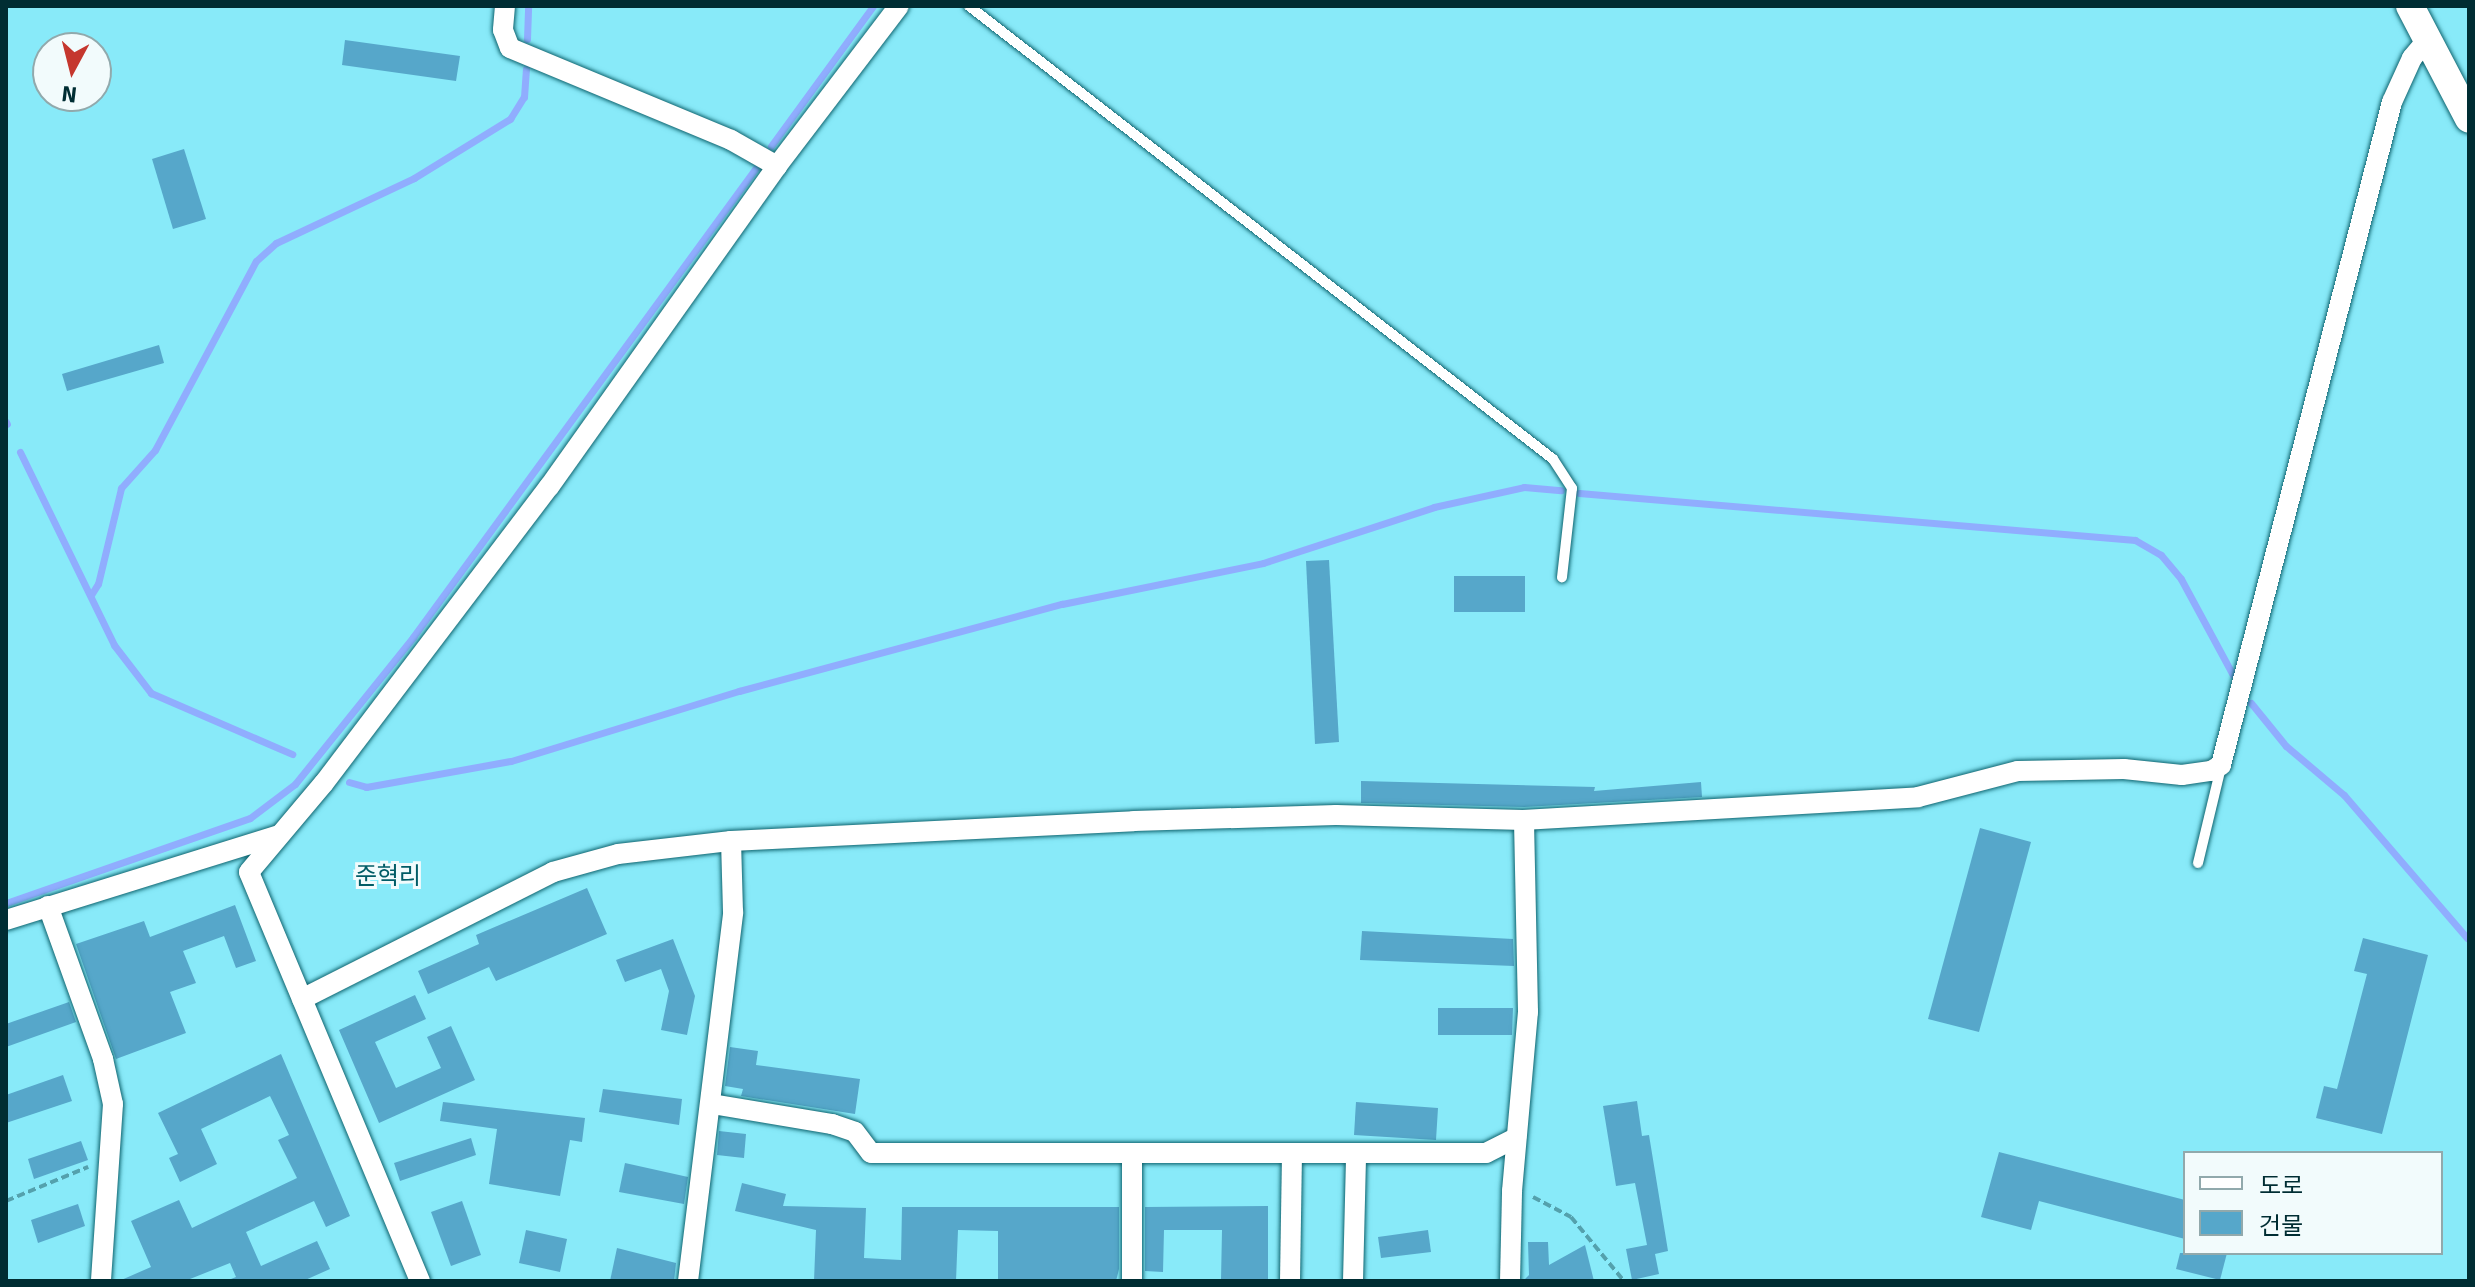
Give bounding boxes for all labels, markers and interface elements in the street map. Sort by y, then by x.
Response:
north arrow [32,32,112,112]
text: N [60,80,79,109]
district label: 준혁리 [355,863,421,891]
legend [2183,1151,2443,1255]
text: 도로 [2259,1171,2303,1201]
text: 건물 [2259,1211,2303,1241]

